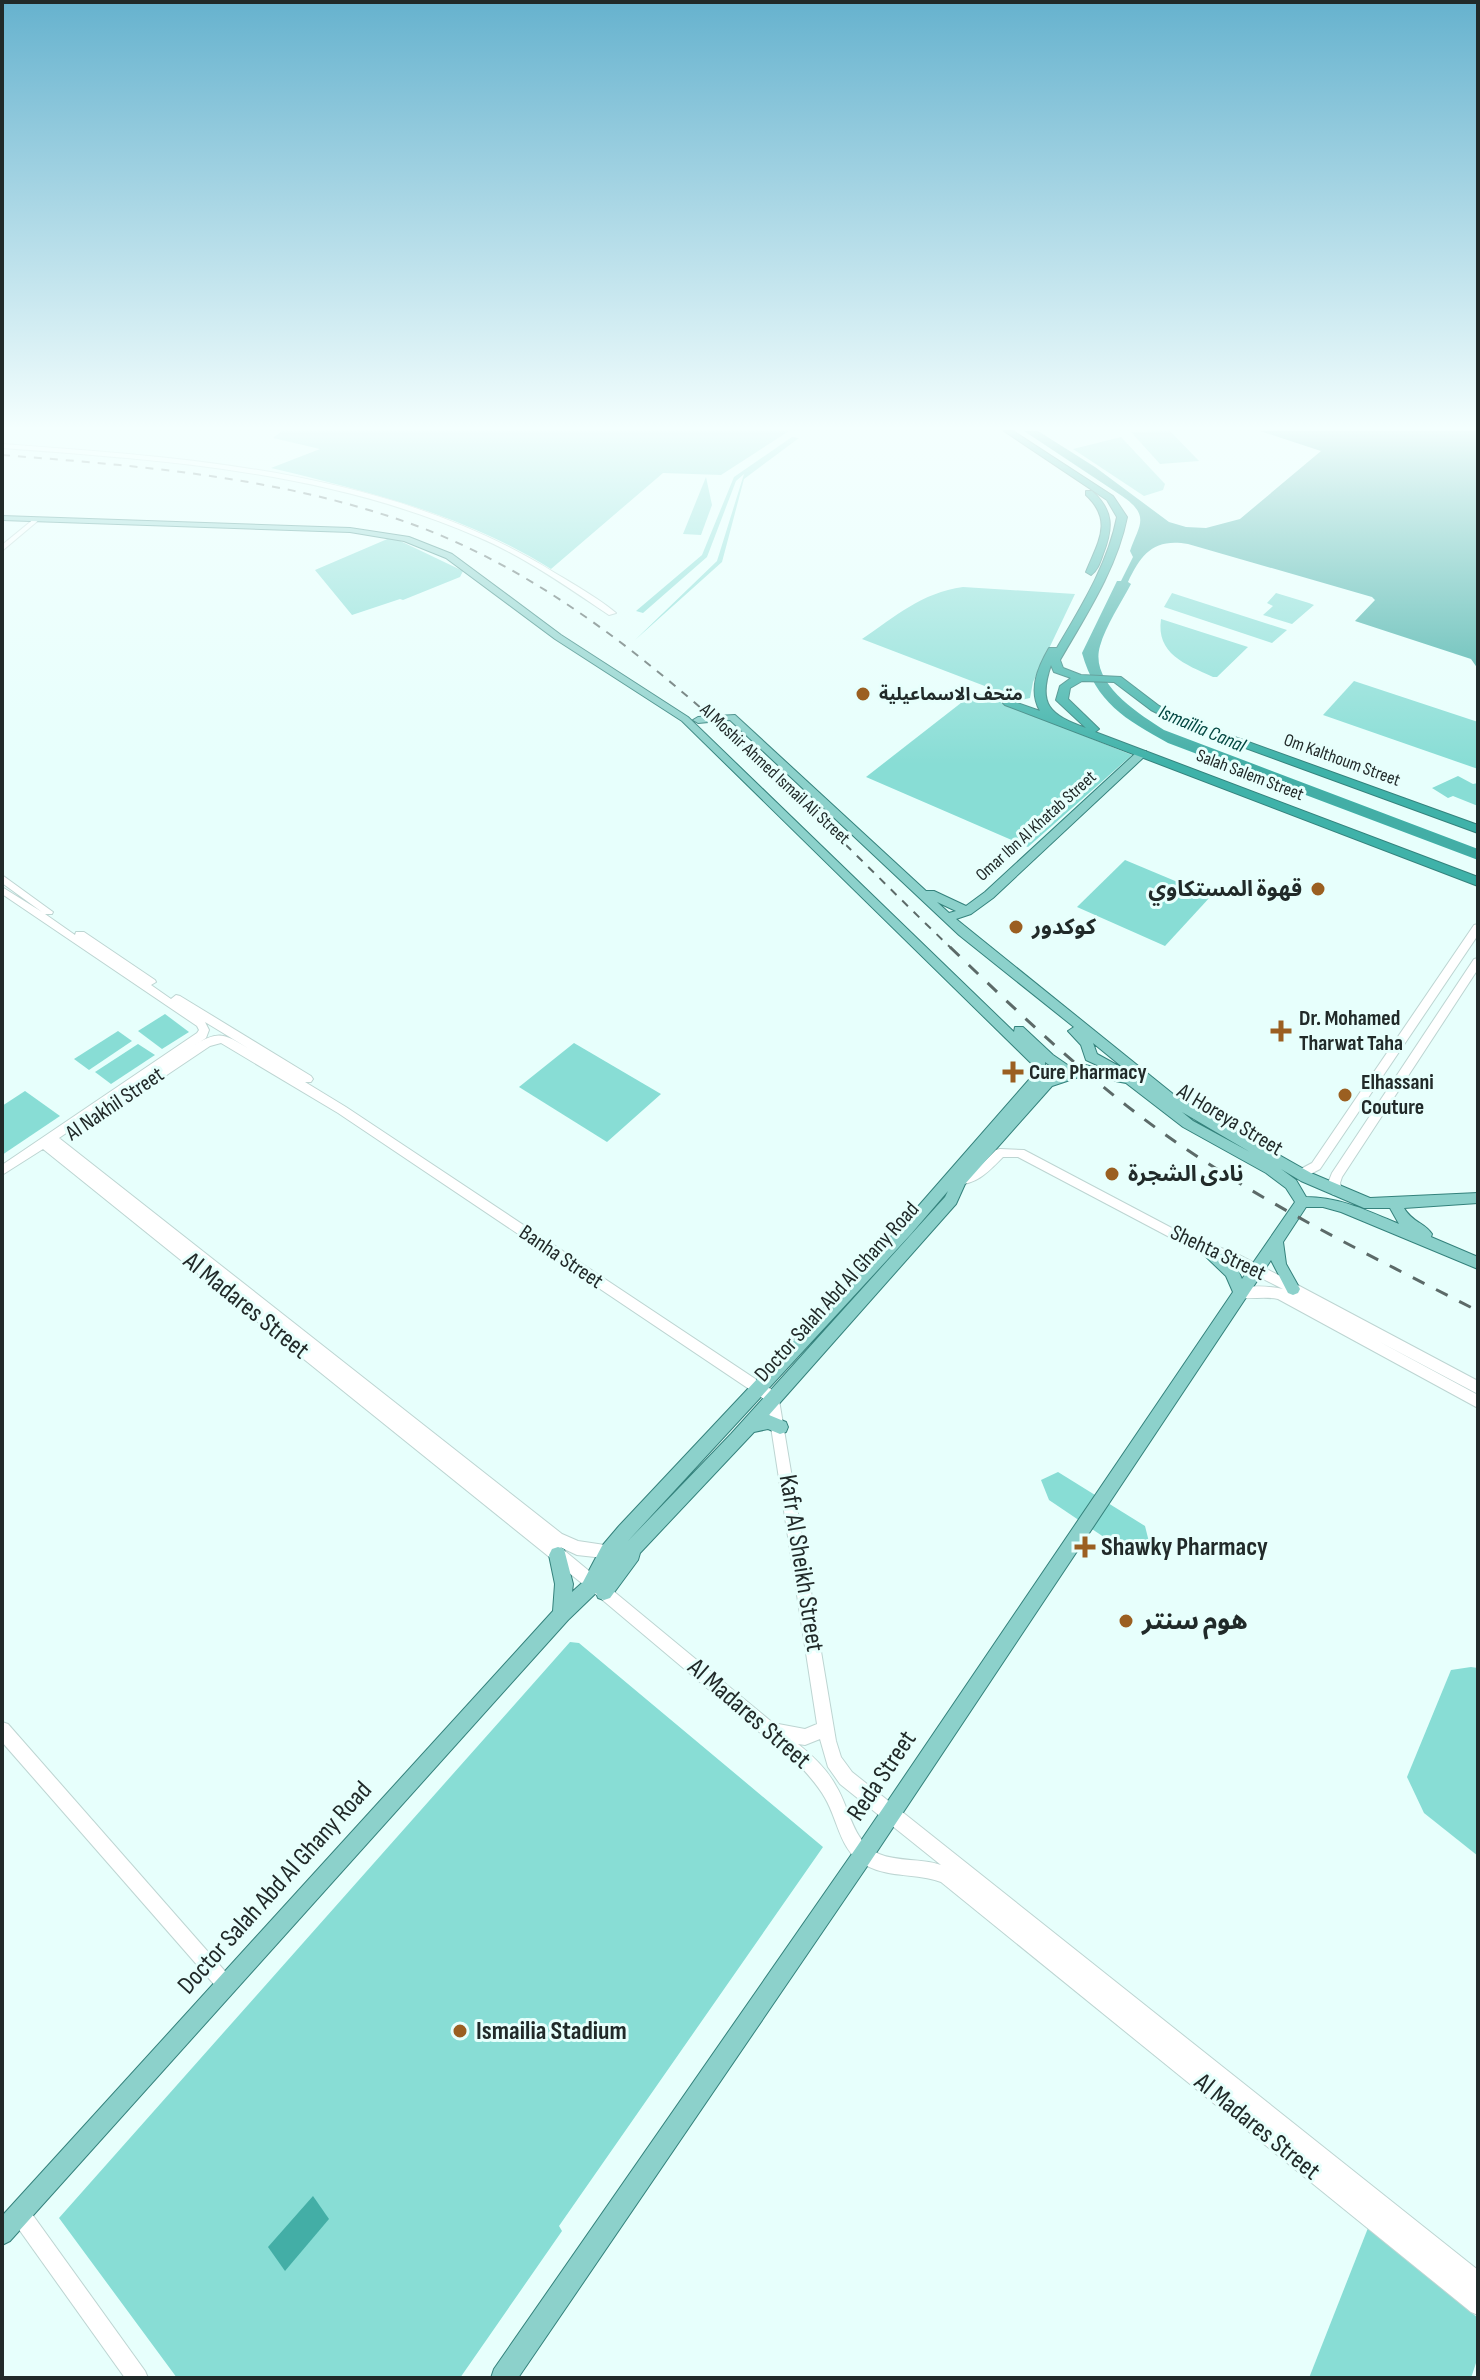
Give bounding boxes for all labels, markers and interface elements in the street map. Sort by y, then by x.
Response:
place label: متحف الاسماعيلية [879,684,1023,705]
marker: متحف الاسماعيلية [854,685,872,703]
street label: Al Moshir Ahmed Ismail Ali Street [695,699,854,849]
water label: Ismaïlia Canal [1155,700,1250,759]
street label: Om Kalthoum Street [1281,729,1403,791]
street label: Salah Salem Street [1193,745,1307,805]
street label: Omar Ibn Al Khatab Street [971,766,1101,886]
place label: قهوة المستكاوي [1148,876,1302,906]
marker: قهوة المستكاوي [1309,880,1327,898]
place label: كوكدور [1031,914,1097,941]
marker: كوكدور [1007,918,1025,936]
place label: Dr. Mohamed Tharwat Taha [1299,1005,1403,1057]
marker: Dr. Mohamed Tharwat Taha [1270,1020,1292,1042]
place label: Cure Pharmacy [1029,1059,1147,1086]
street label: Al Nakhil Street [60,1061,170,1147]
marker: Cure Pharmacy [1004,1063,1022,1081]
place label: Elhassani Couture [1361,1069,1434,1121]
street label: Al Horeya Street [1171,1077,1288,1162]
marker: Elhassani Couture [1336,1086,1354,1104]
place label: نادى الشجرة [1128,1161,1244,1188]
marker: نادى الشجرة [1103,1165,1121,1183]
street label: Doctor Salah Abd Al Ghany Road [749,1196,925,1388]
street label: Banha Street [514,1219,608,1295]
street label: Shehta Street [1166,1219,1270,1287]
street label: Al Madares Street [176,1245,315,1366]
street label: Kafr Al Sheikh Street [772,1472,830,1654]
place label: Shawky Pharmacy [1101,1532,1268,1563]
marker: Shawky Pharmacy [1076,1538,1094,1556]
place label: هوم سنتر [1141,1606,1248,1640]
marker: هوم سنتر [1117,1612,1135,1630]
street label: Al Madares Street [681,1652,817,1776]
street label: Reda Street [841,1725,923,1827]
street label: Doctor Salah Abd Al Ghany Road [171,1775,379,2001]
place label: Ismailia Stadium [476,2016,627,2047]
marker: Ismailia Stadium [451,2022,469,2040]
street label: Al Madares Street [1187,2066,1326,2187]

